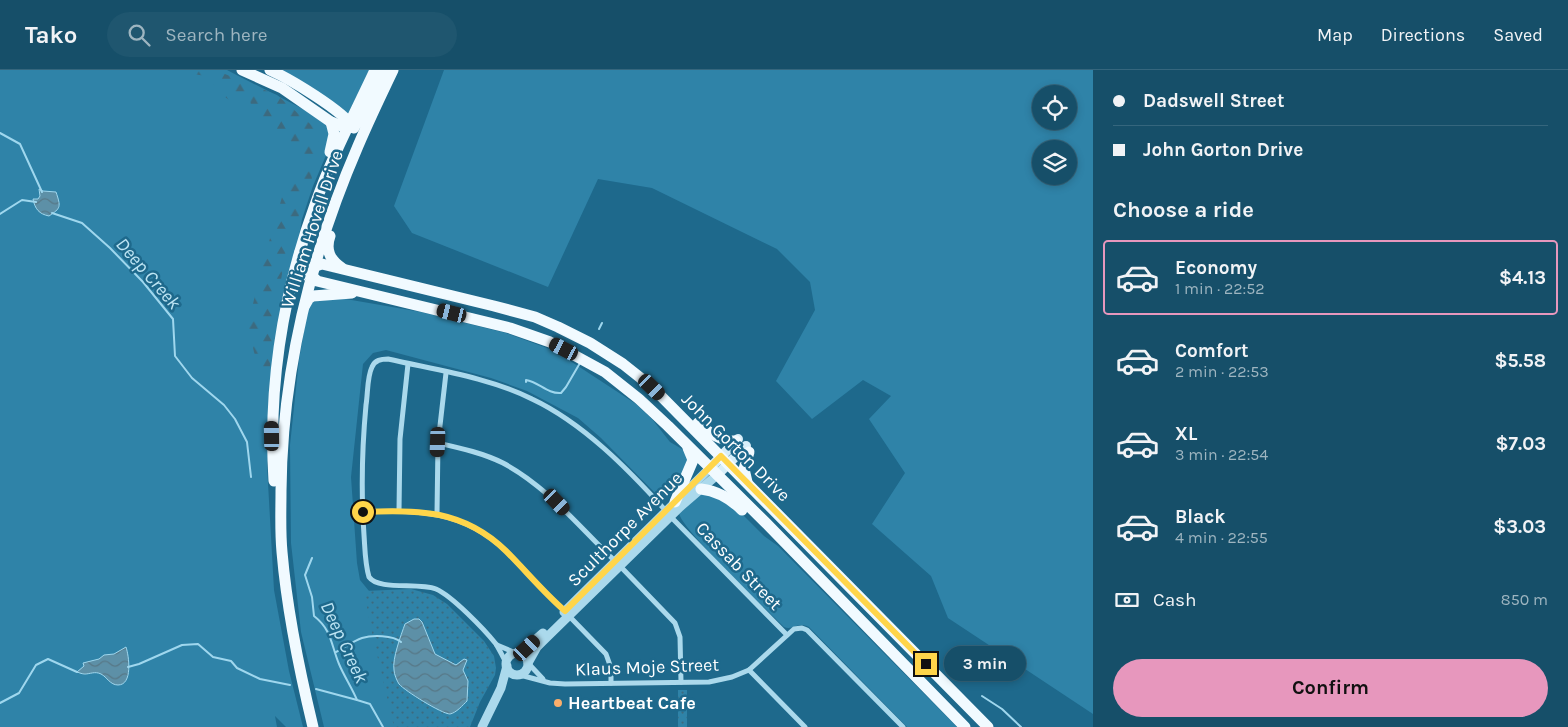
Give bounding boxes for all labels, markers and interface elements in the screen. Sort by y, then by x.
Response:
search box [107,12,457,57]
text: Tako [25,21,77,49]
icon: search [125,21,153,49]
text: Search here [165,24,268,46]
text: Map [1317,24,1353,46]
text: Directions [1381,24,1465,46]
text: Saved [1493,24,1543,46]
map controls [1032,85,1077,185]
button: locate [1032,85,1077,130]
text: Dadswell Street [1143,90,1284,112]
text: John Gorton Drive [1143,139,1303,161]
button: layers [1032,140,1077,185]
street label: William Hovell Drive [276,147,348,311]
text: Choose a ride [1113,197,1254,223]
water label: Deep Creek [111,233,185,314]
icon: car [1115,255,1160,300]
text: Economy [1175,257,1257,279]
text: $4.13 [1499,267,1546,289]
text: 1 min · 22:52 [1175,279,1264,298]
car [435,302,468,324]
car [547,336,580,362]
icon: car [1115,338,1160,383]
text: Comfort [1175,340,1249,362]
text: $5.58 [1494,350,1546,372]
text: 2 min · 22:53 [1175,362,1269,381]
car [635,371,668,403]
street label: John Gorton Drive [677,388,795,506]
car [264,421,279,451]
icon: car [1115,421,1160,466]
text: XL [1175,423,1197,445]
car [429,427,446,457]
text: $7.03 [1496,433,1546,455]
text: 3 min · 22:54 [1175,445,1268,464]
street label: Sculthorpe Avenue [563,467,687,591]
car [541,486,572,518]
route start [352,501,374,523]
icon: car [1115,504,1160,549]
text: Black [1175,506,1226,528]
text: $3.03 [1493,516,1546,538]
street label: Cassab Street [691,517,787,615]
text: 4 min · 22:55 [1175,528,1268,547]
icon: cash [1113,586,1141,614]
text: Cash [1153,589,1197,611]
text: 850 m [1501,590,1548,609]
water label: Deep Creek [316,598,373,687]
car [510,632,543,664]
callout: 3 min [944,646,1026,682]
street label: Klaus Moje Street [575,653,720,681]
route end [915,653,937,675]
text: 3 min [963,654,1007,673]
button: Confirm [1113,659,1548,717]
place label: Heartbeat Cafe [568,692,696,714]
marker: Heartbeat Cafe [552,697,564,709]

